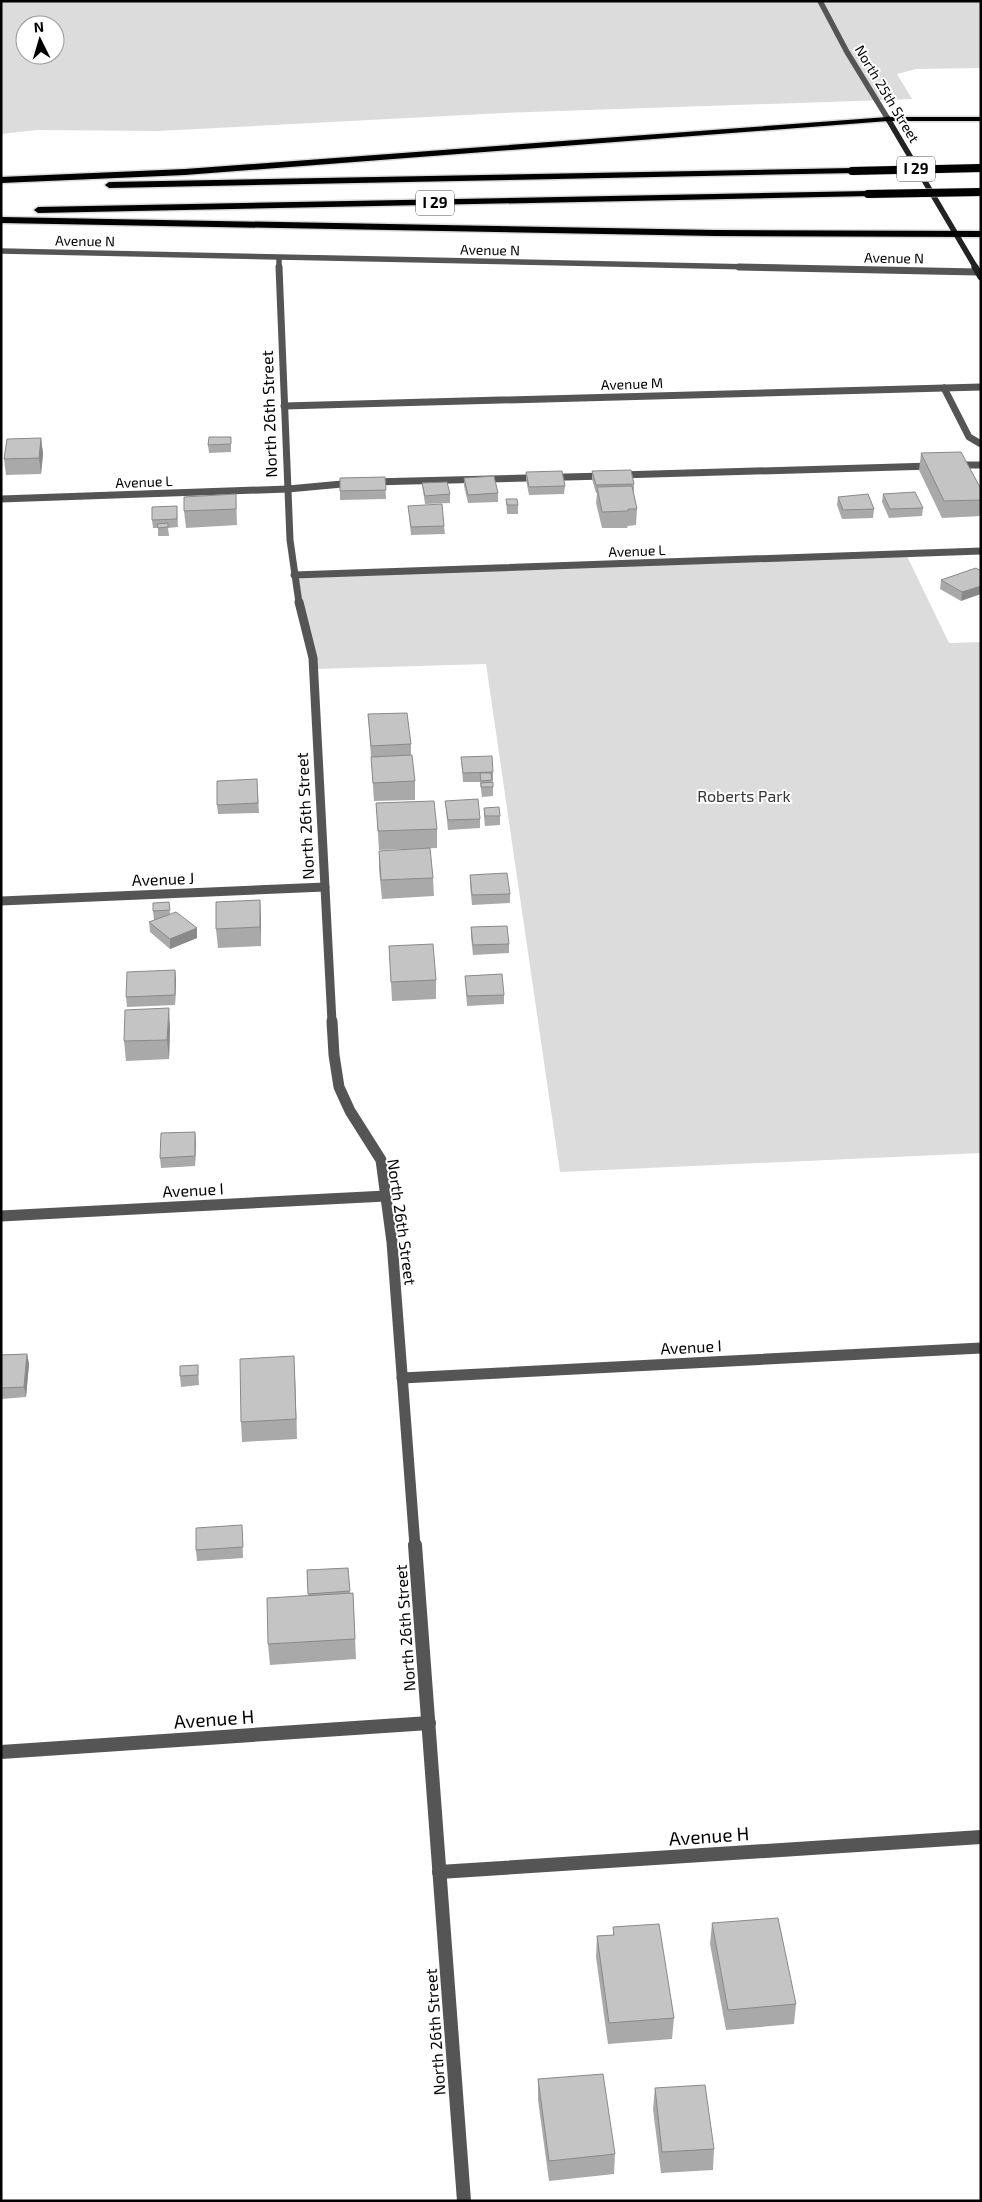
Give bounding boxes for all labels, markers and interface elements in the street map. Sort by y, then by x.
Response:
north arrow [15,15,65,65]
text: N [33,18,45,35]
street label: North 25th Street [852,42,923,146]
road number: I 29 [897,156,935,182]
road number: I 29 [416,190,454,216]
street label: Avenue N [55,231,115,250]
street label: Avenue N [460,240,520,259]
street label: Avenue N [864,248,924,267]
street label: North 26th Street [257,350,280,478]
street label: Avenue M [601,374,663,393]
street label: Avenue L [115,472,173,491]
street label: Avenue L [608,541,666,560]
street label: North 26th Street [292,752,317,880]
park label: Roberts Park [697,786,791,805]
street label: Avenue J [132,868,194,889]
street label: North 26th Street [384,1158,421,1286]
street label: Avenue I [162,1178,224,1201]
street label: Avenue I [660,1335,722,1358]
street label: North 26th Street [391,1564,418,1692]
street label: Avenue H [173,1704,255,1733]
street label: Avenue H [668,1821,750,1850]
street label: North 26th Street [421,1968,448,2096]

